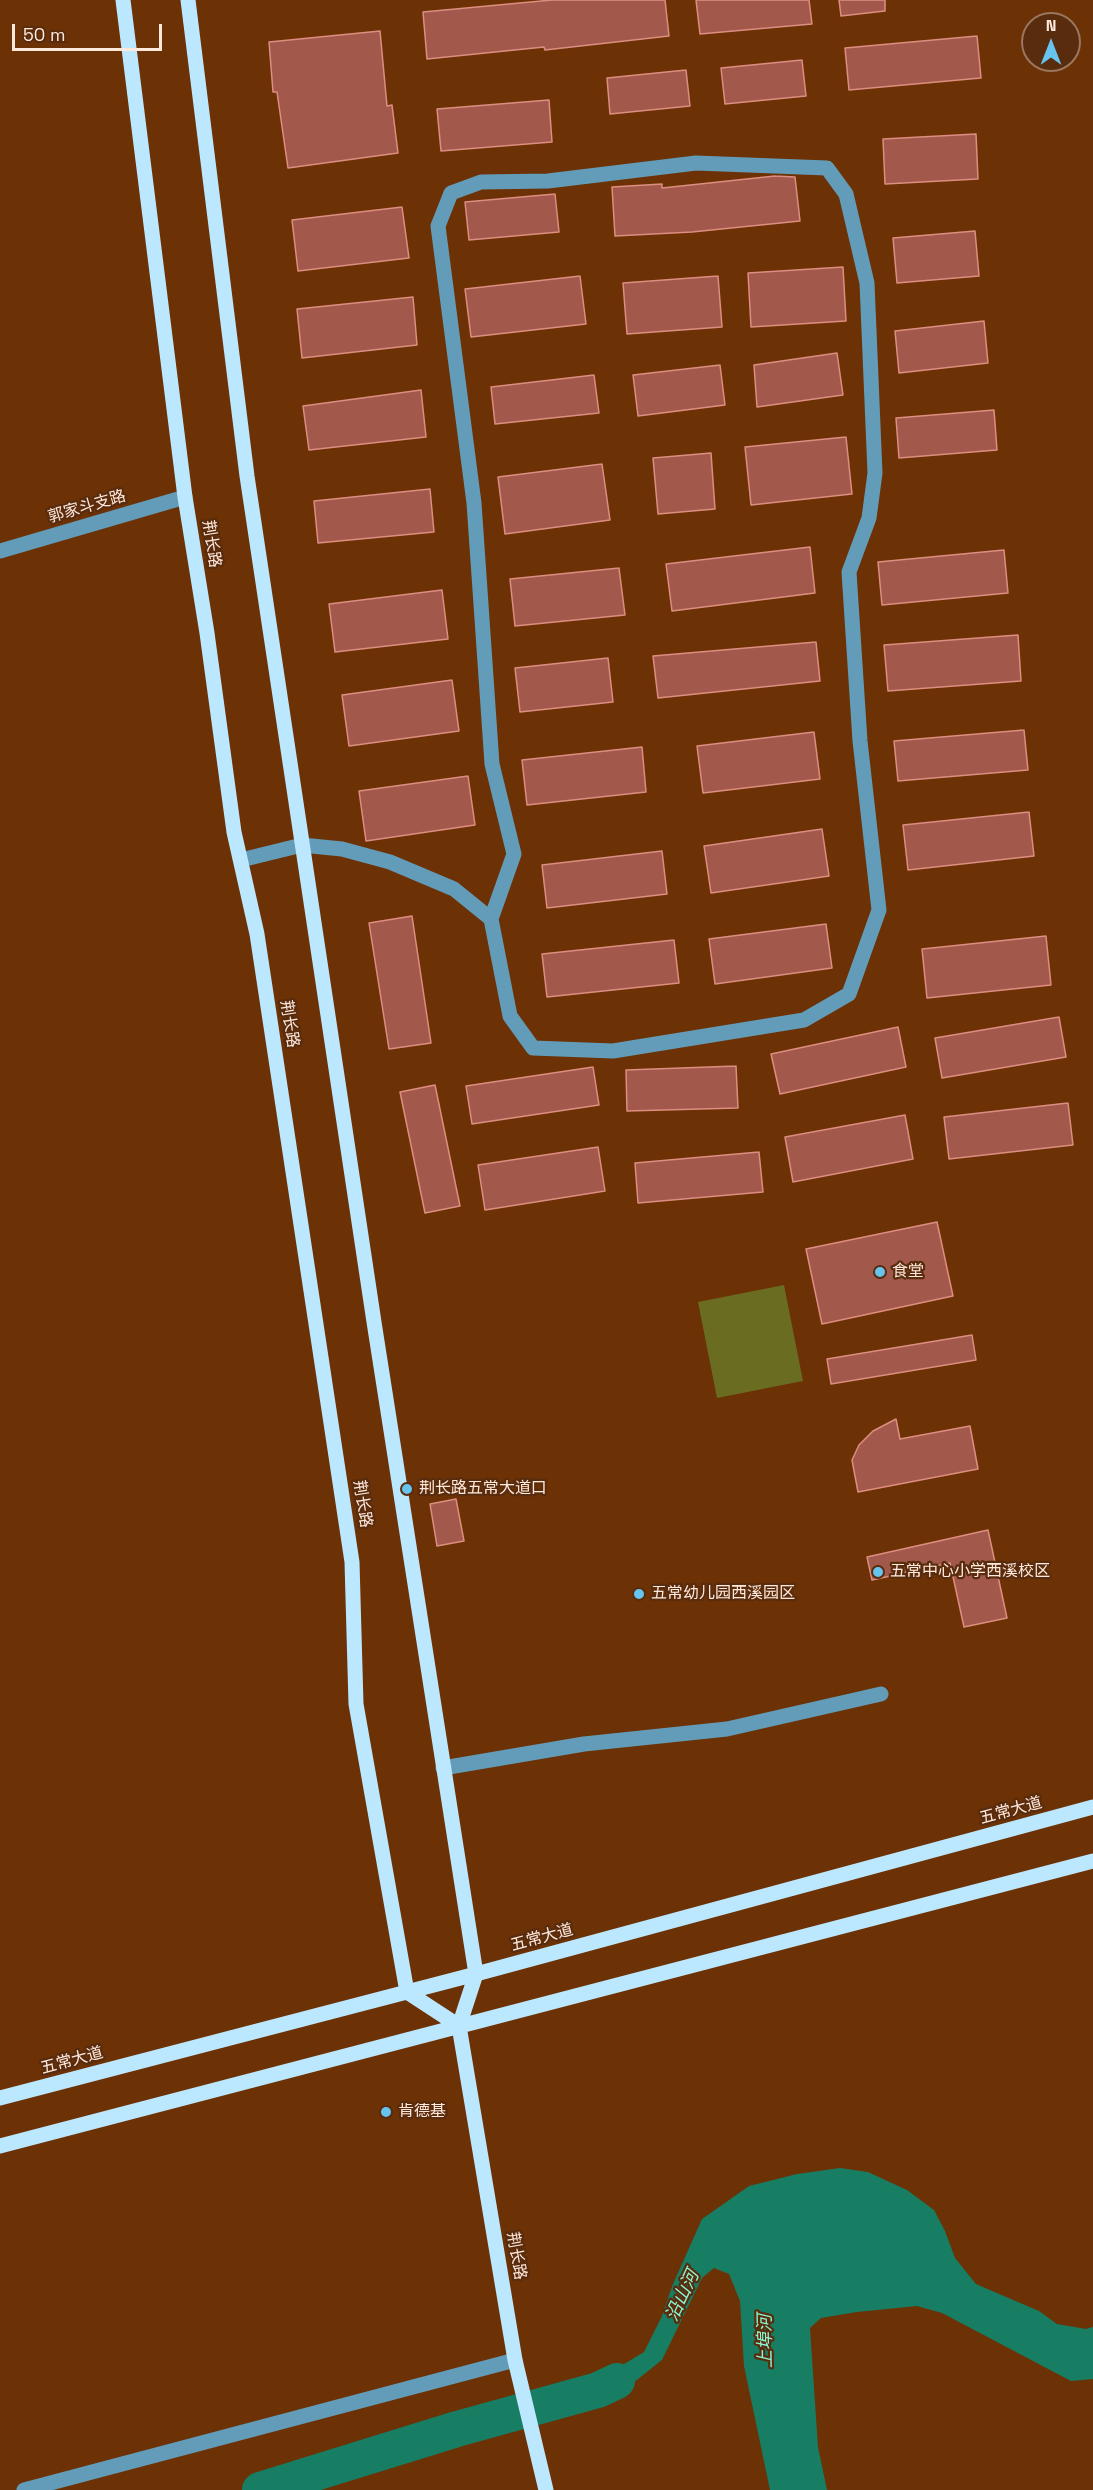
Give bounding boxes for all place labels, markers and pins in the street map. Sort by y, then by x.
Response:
place label: 食堂 [892,1262,924,1282]
marker: 食堂 [873,1265,887,1279]
place label: 荆长路五常大道口 [419,1479,547,1499]
marker: 荆长路五常大道口 [400,1482,414,1496]
place label: 五常中心小学西溪校区 [890,1562,1050,1582]
marker: 五常中心小学西溪校区 [871,1565,885,1579]
place label: 五常幼儿园西溪园区 [651,1584,795,1604]
marker: 五常幼儿园西溪园区 [632,1587,646,1601]
place label: 肯德基 [398,2102,446,2122]
marker: 肯德基 [379,2105,393,2119]

